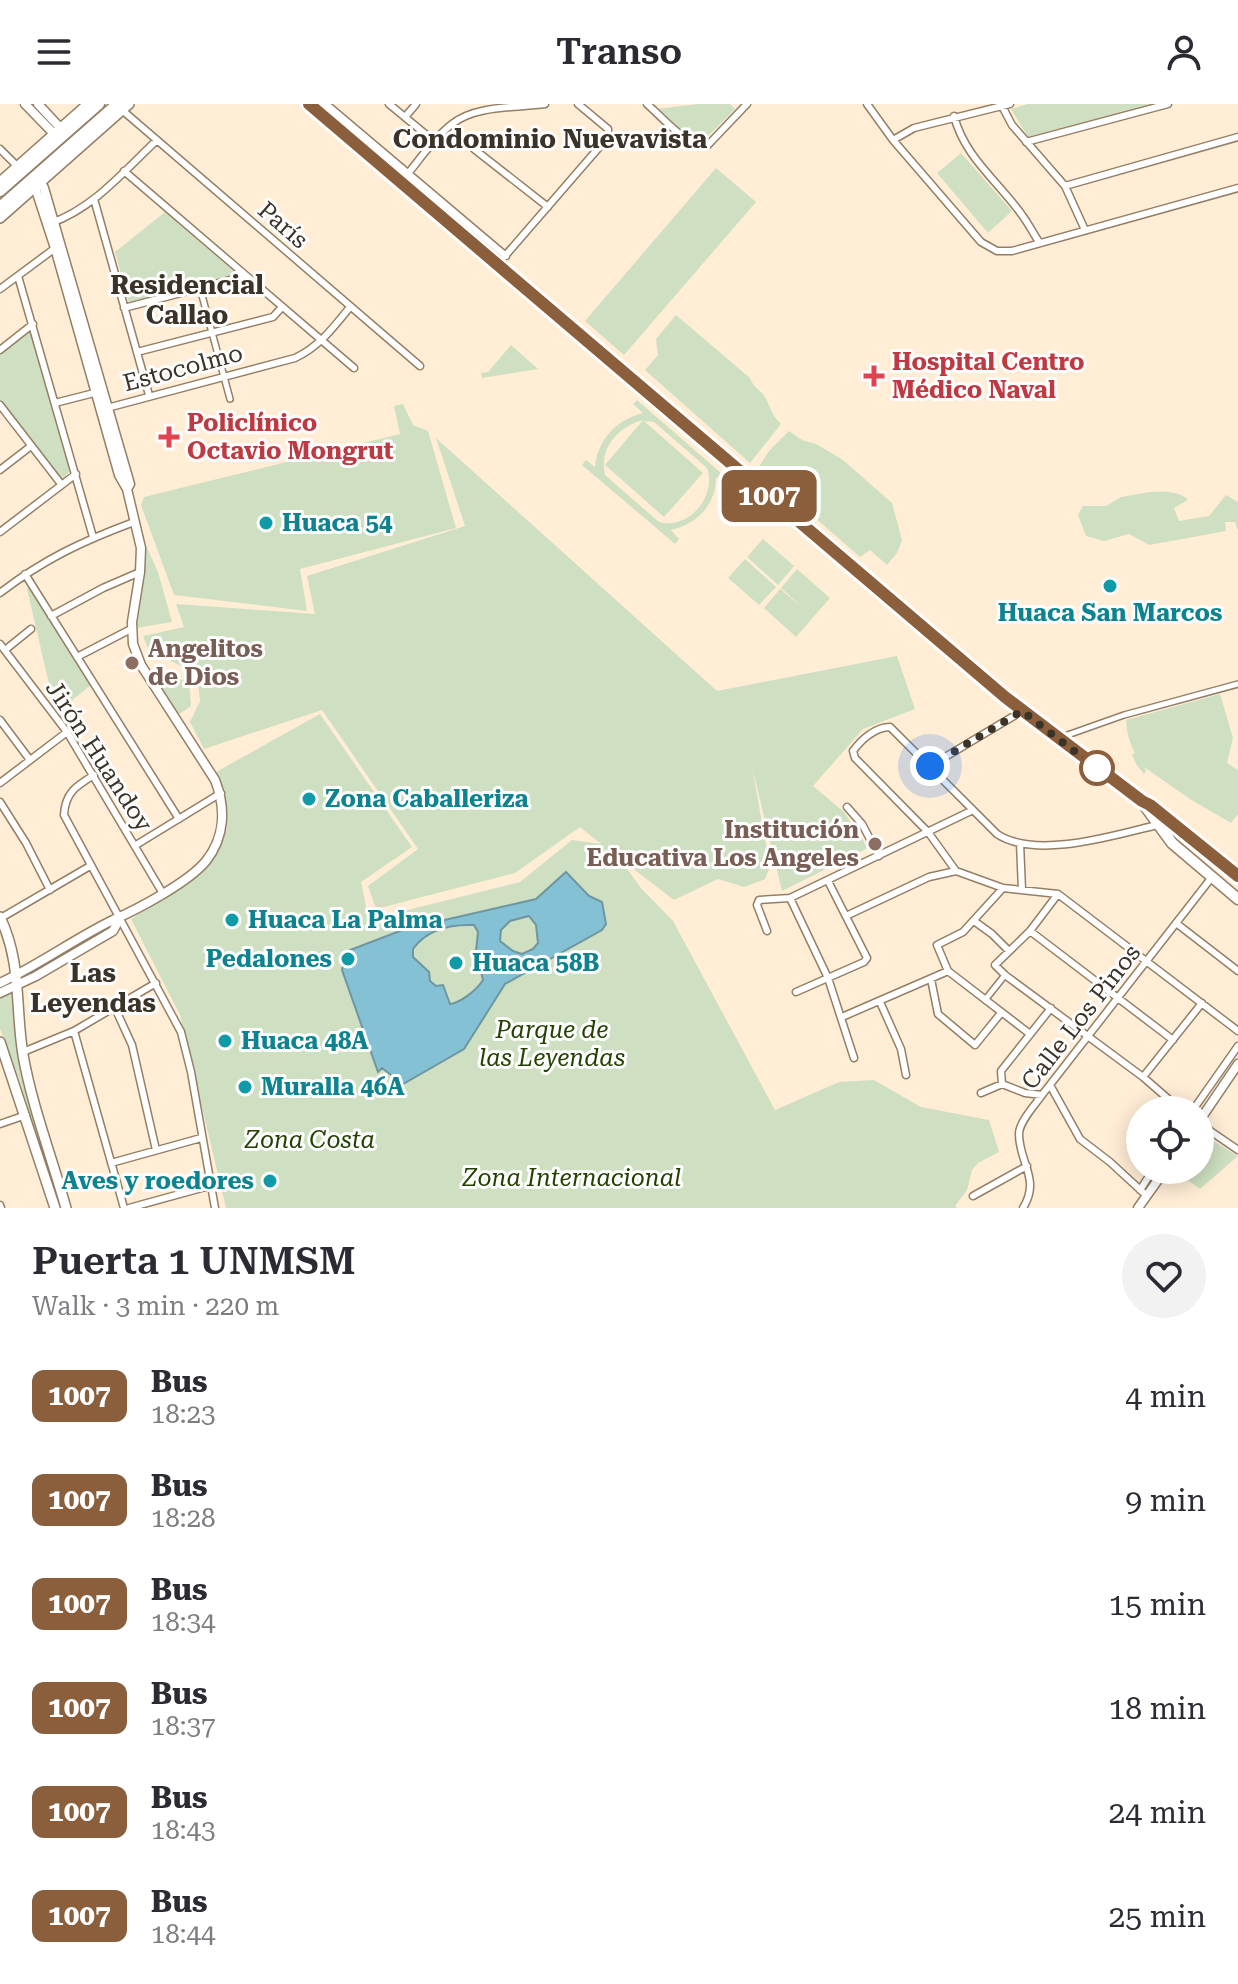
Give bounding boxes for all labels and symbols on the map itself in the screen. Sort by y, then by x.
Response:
district label: Condominio Nuevavista [393,124,707,154]
street label: París [252,196,314,254]
district label: Residencial Callao [110,270,264,330]
street label: Estocolmo [120,339,246,397]
place label: Hospital Centro Médico Naval [892,348,1085,404]
marker: Hospital Centro Médico Naval [863,365,885,387]
place label: Policlínico Octavio Mongrut [187,409,394,465]
marker: Policlínico Octavio Mongrut [158,426,180,448]
line badge: 1007 [713,470,825,522]
place label: Huaca 54 [282,509,393,537]
marker: Huaca 54 [257,514,275,532]
marker: Huaca San Marcos [1101,577,1119,595]
place label: Huaca San Marcos [998,599,1222,627]
place label: Angelitos de Dios [148,635,263,691]
marker: Angelitos de Dios [123,654,141,672]
street label: Jirón Huandoy [40,675,159,837]
your location [910,746,950,786]
unlabelled marker [1080,751,1114,785]
place label: Zona Caballeriza [325,785,529,813]
marker: Zona Caballeriza [300,790,318,808]
place label: Institución Educativa Los Angeles [586,816,859,872]
marker: Institución Educativa Los Angeles [866,835,884,853]
place label: Huaca La Palma [248,906,442,934]
marker: Huaca La Palma [223,911,241,929]
street label: Calle Los Pinos [1016,939,1146,1095]
place label: Pedalones [206,945,332,973]
place label: Huaca 58B [472,949,600,977]
marker: Pedalones [339,950,357,968]
marker: Huaca 58B [447,954,465,972]
district label: Las Leyendas [30,958,156,1018]
park label: Parque de las Leyendas [479,1016,625,1072]
place label: Huaca 48A [241,1027,369,1055]
marker: Huaca 48A [216,1032,234,1050]
place label: Muralla 46A [261,1073,405,1101]
marker: Muralla 46A [236,1078,254,1096]
park label: Zona Costa [244,1126,375,1154]
park label: Zona Internacional [462,1164,681,1192]
place label: Aves y roedores [62,1167,254,1195]
marker: Aves y roedores [261,1172,279,1190]

